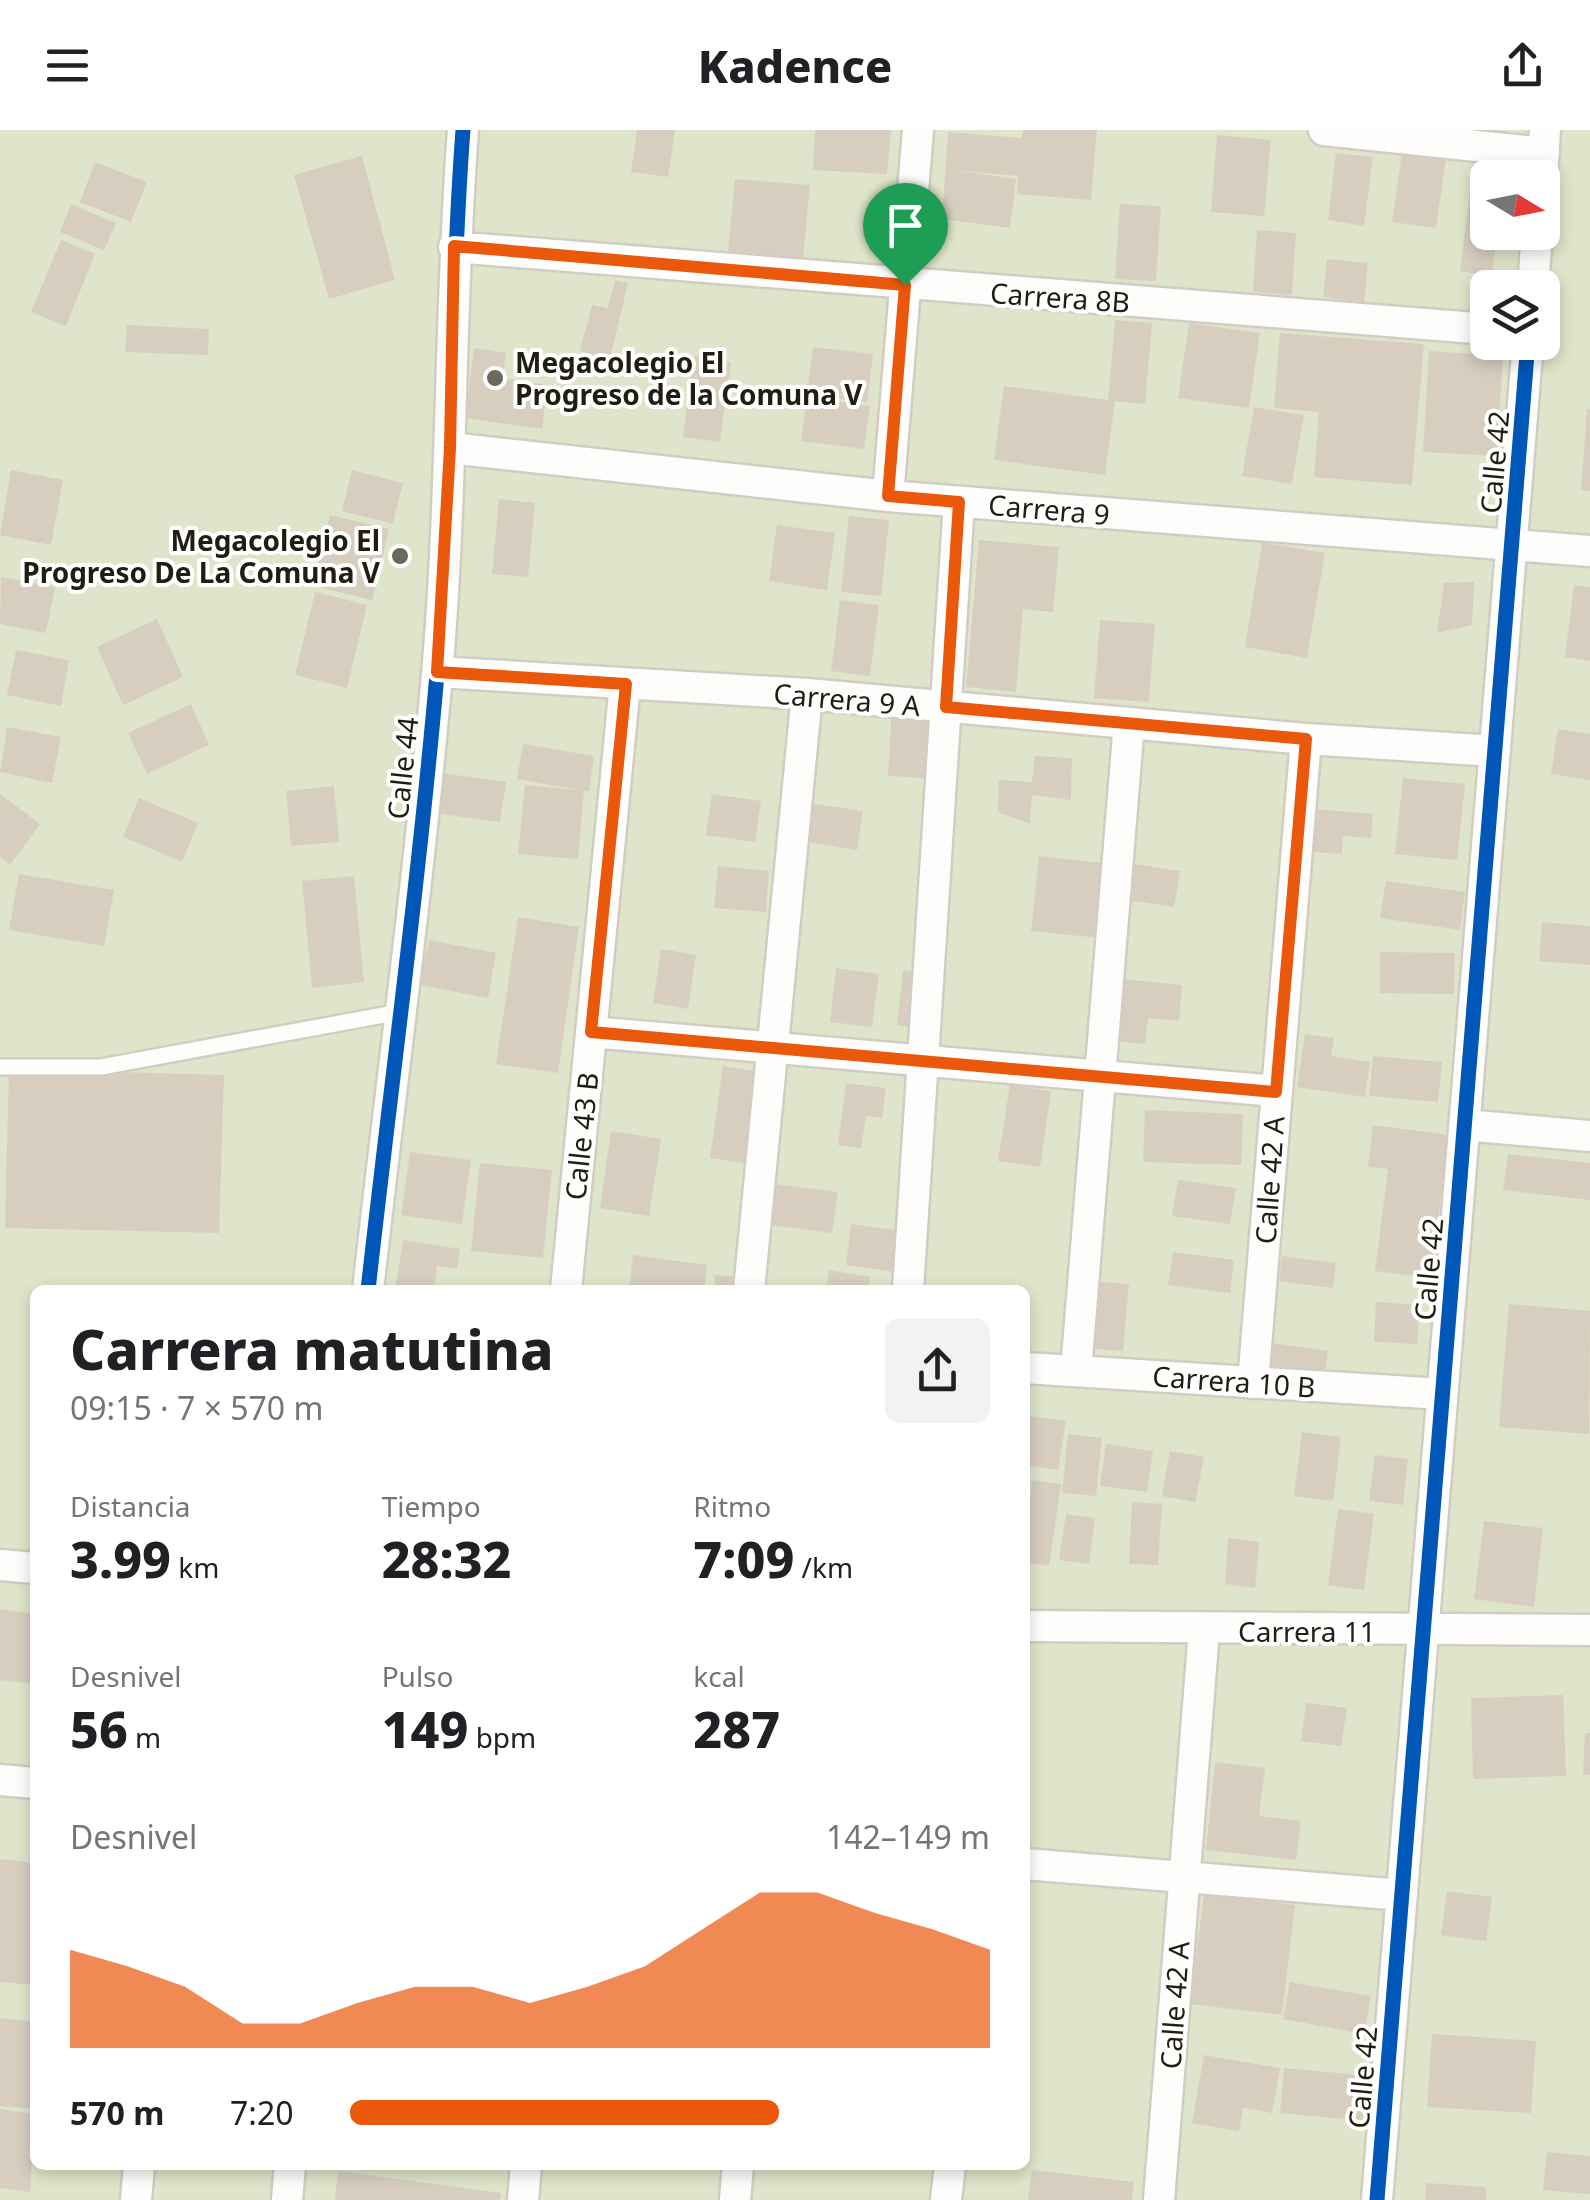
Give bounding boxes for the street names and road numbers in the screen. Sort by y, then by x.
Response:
street label: Carrera 8B [989,273,1131,321]
street label: Calle 42 [1471,409,1517,515]
street label: Carrera 9 [987,485,1111,533]
street label: Carrera 9 A [772,674,922,724]
street label: Calle 44 [378,715,426,821]
street label: Calle 43 B [555,1070,607,1202]
street label: Calle 42 A [1246,1115,1292,1245]
street label: Calle 42 [1405,1216,1451,1322]
street label: Carrera 10 B [1151,1356,1317,1406]
street label: Carrera 11 [1238,1612,1376,1650]
street label: Calle 42 A [1151,1940,1197,2070]
street label: Calle 42 [1339,2024,1385,2130]

